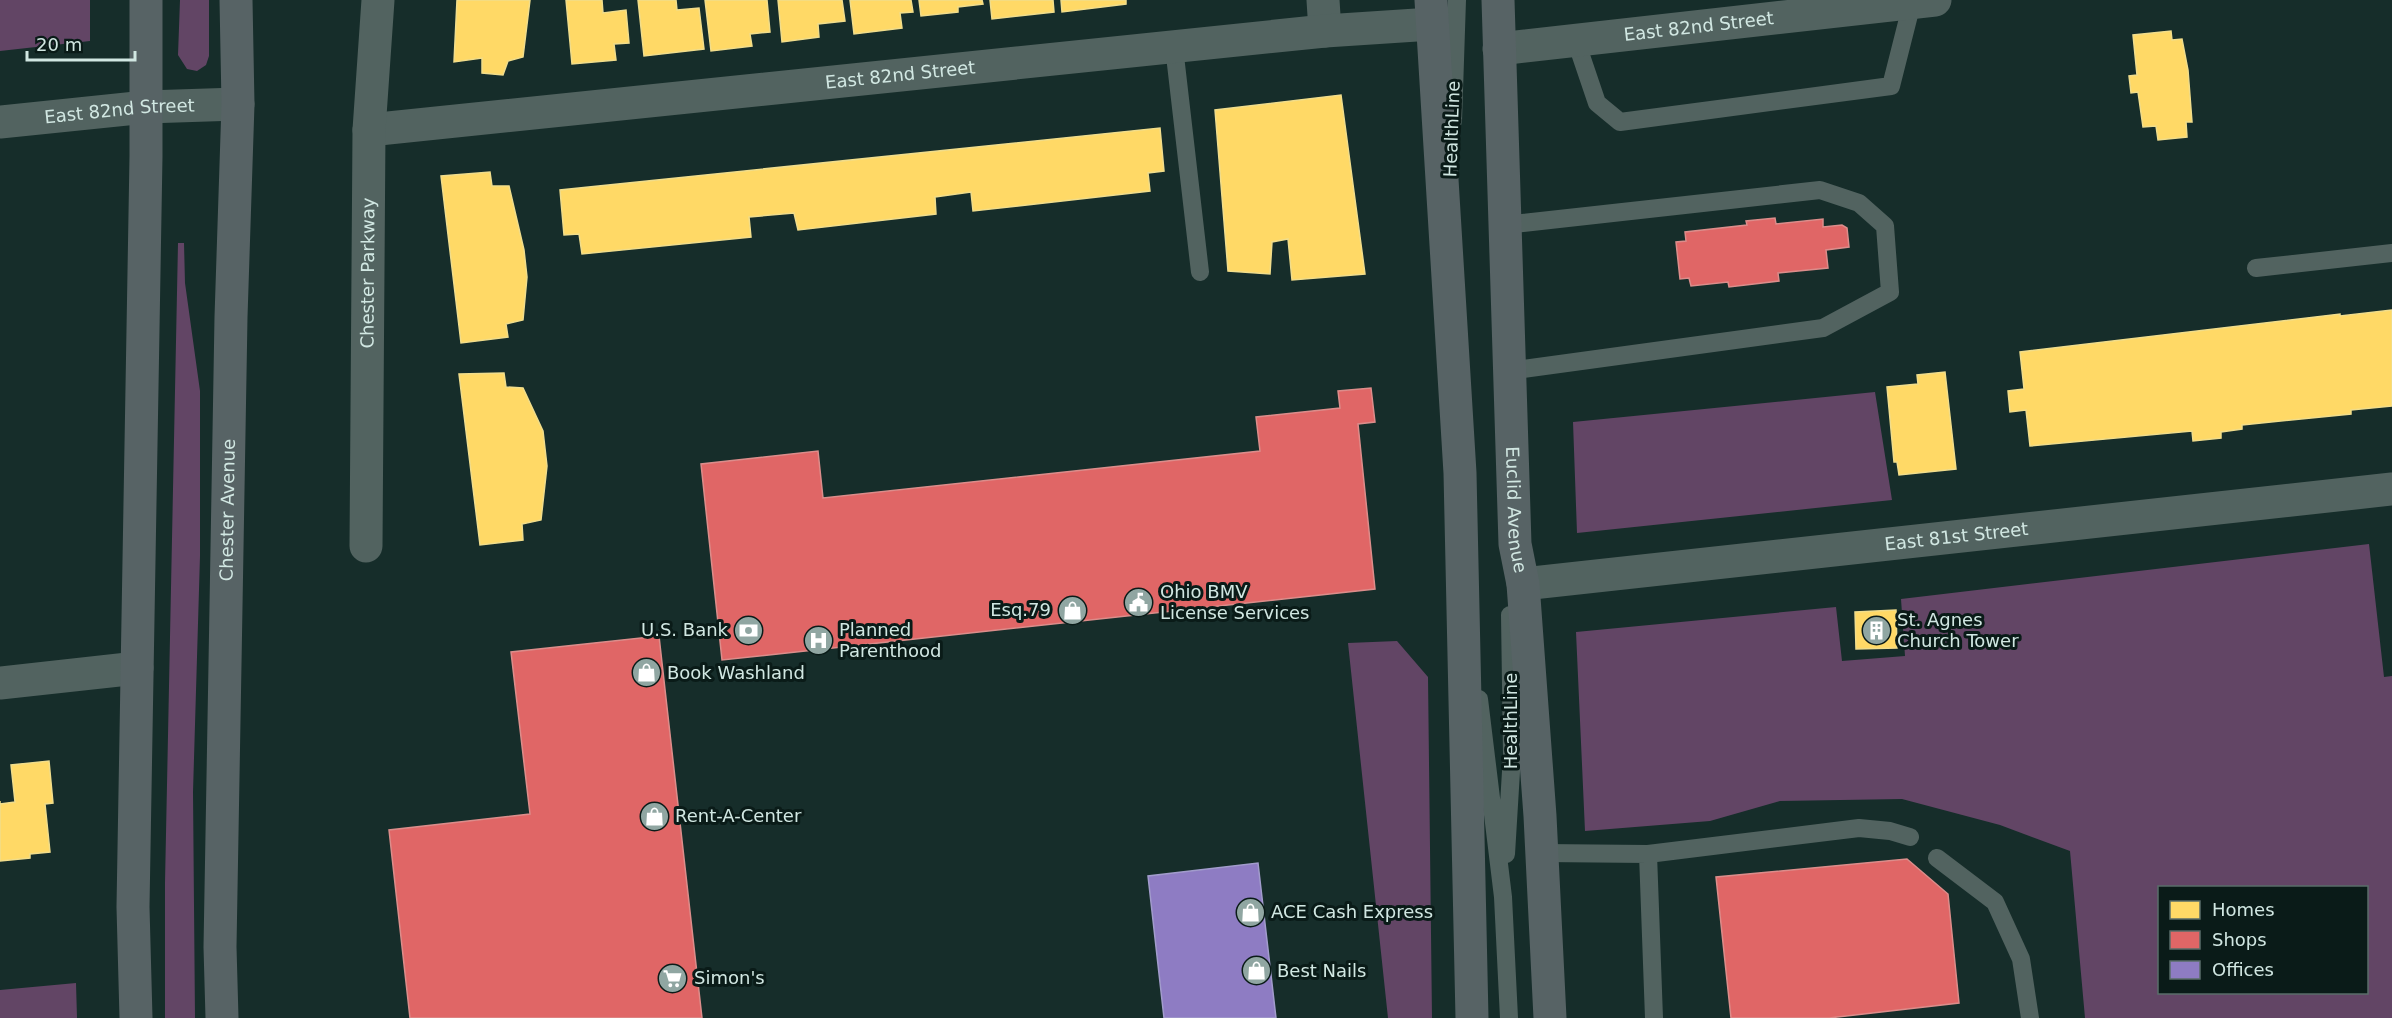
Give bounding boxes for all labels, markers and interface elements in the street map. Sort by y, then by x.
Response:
street label: East 82nd Street [1623,7,1775,45]
scale bar [27,24,135,62]
text: 20 m [36,34,82,55]
street label: East 82nd Street [824,56,976,93]
street label: HealthLine [1439,80,1464,178]
street label: East 82nd Street [43,94,195,127]
street label: Chester Parkway [356,197,379,349]
street label: Chester Avenue [215,439,239,582]
street label: Euclid Avenue [1502,446,1532,575]
street label: East 81st Street [1883,518,2029,554]
place label: Ohio BMV License Services [1160,581,1309,623]
public building icon: Ohio BMV License Services [1123,586,1155,618]
shop icon: Esq.79 [1056,594,1088,626]
place label: Esq.79 [990,599,1051,620]
place label: St. Agnes Church Tower [1897,609,2019,651]
bank icon: U.S. Bank [733,614,765,646]
building icon: St. Agnes Church Tower [1860,614,1892,646]
place label: U.S. Bank [641,619,729,640]
place label: Planned Parenthood [839,619,941,661]
hospital icon: Planned Parenthood [802,624,834,656]
shop icon: Book Washland [630,657,662,689]
place label: Book Washland [667,662,805,683]
street label: HealthLine [1500,673,1521,769]
shop icon: Rent-A-Center [638,800,670,832]
place label: Rent-A-Center [675,805,802,826]
legend [2158,886,2368,994]
shop icon: ACE Cash Express [1234,896,1266,928]
text: Homes [2212,899,2275,920]
place label: ACE Cash Express [1271,901,1433,922]
text: Shops [2212,929,2267,950]
shop icon: Best Nails [1240,955,1272,987]
text: Offices [2212,959,2274,980]
place label: Best Nails [1277,960,1366,981]
supermarket icon: Simon's [657,962,689,994]
place label: Simon's [694,967,765,988]

